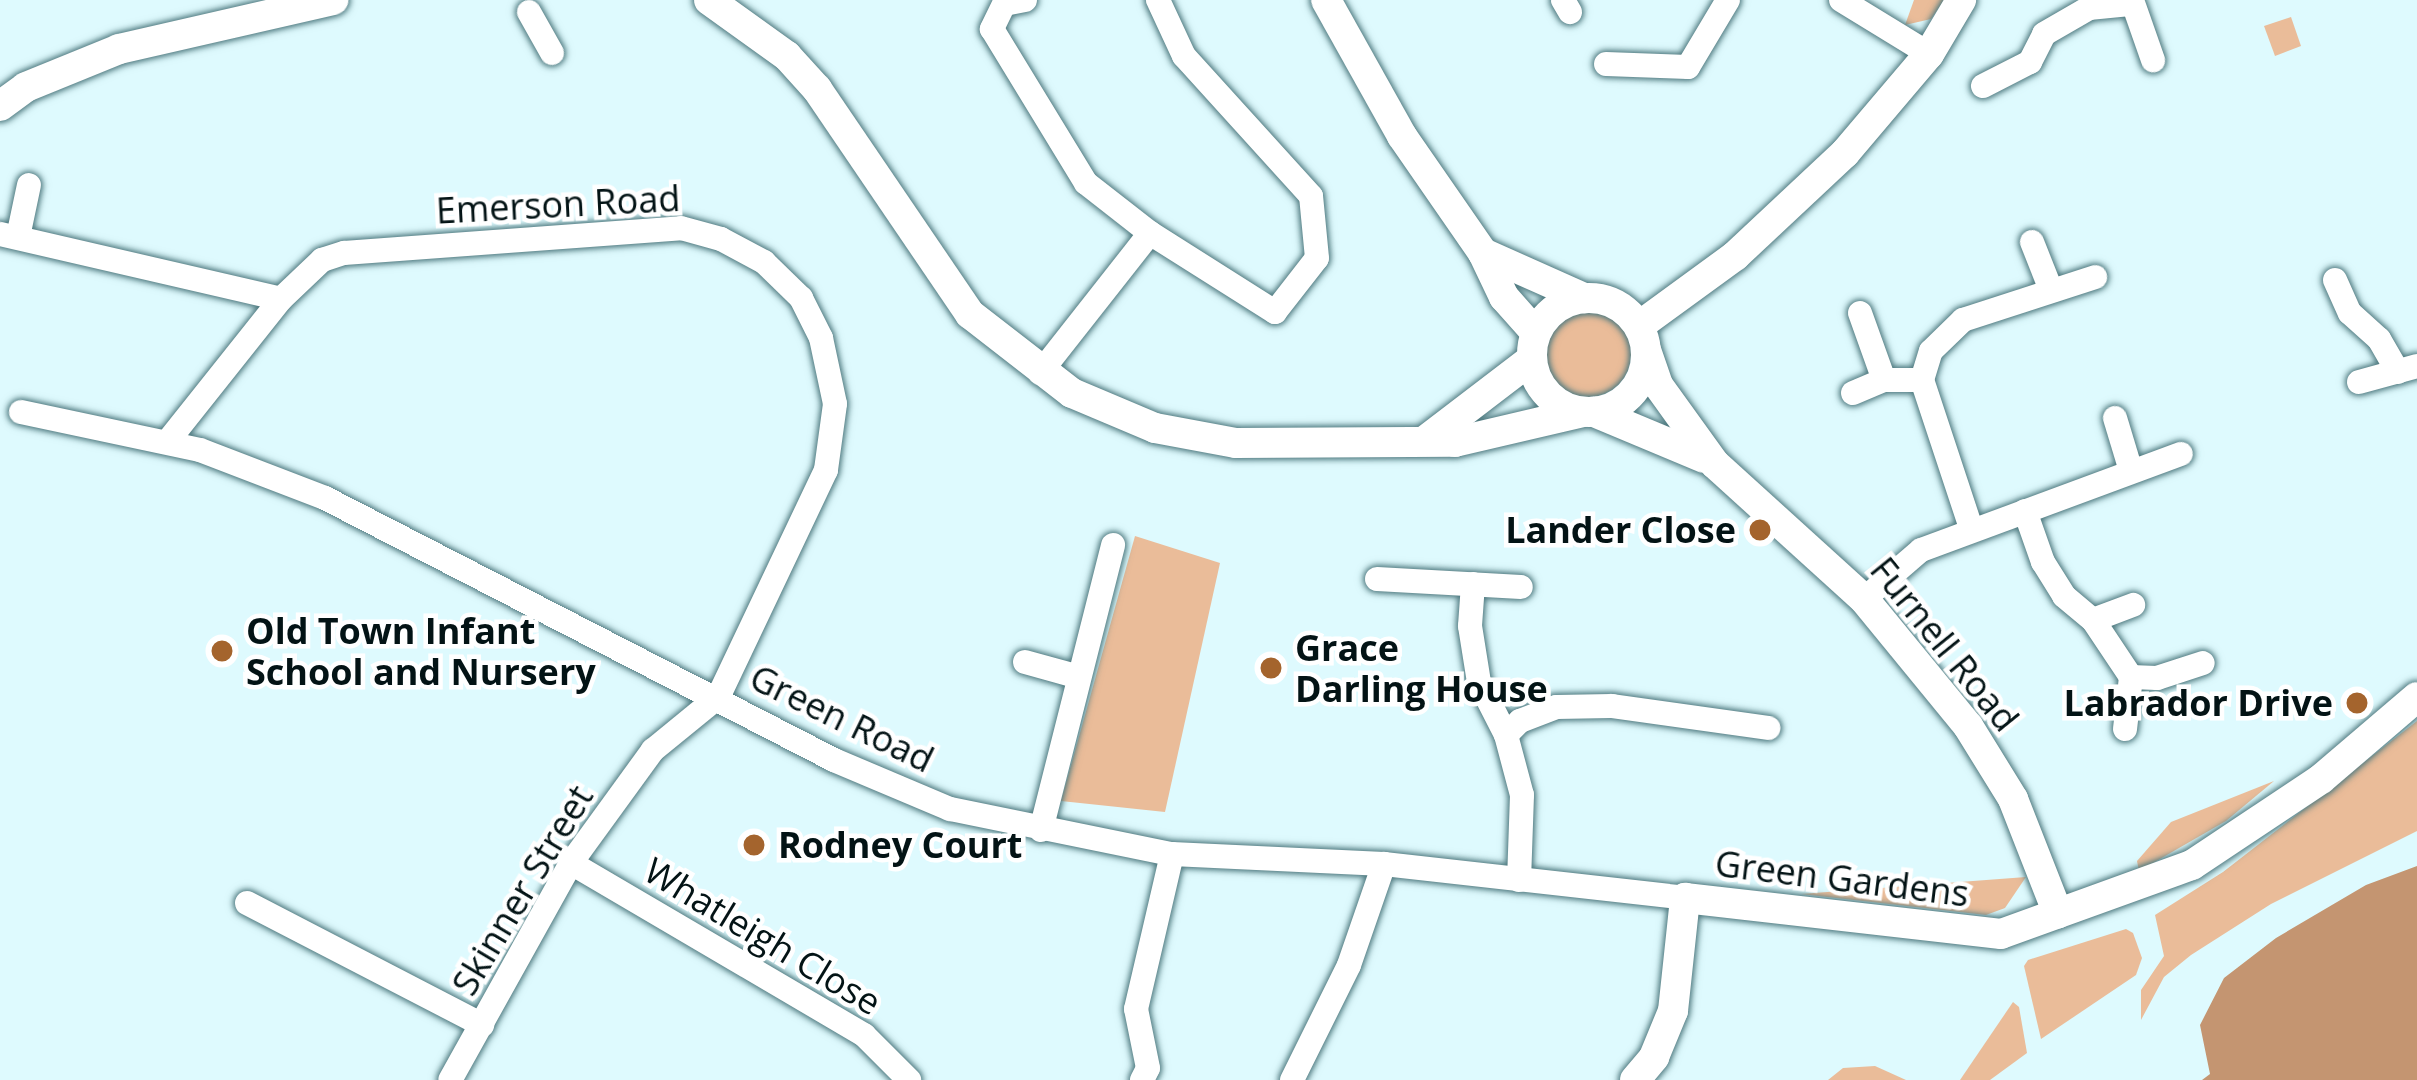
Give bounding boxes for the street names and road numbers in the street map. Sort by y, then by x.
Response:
street label: Emerson Road [435,176,681,232]
street label: Furnell Road [1862,548,2028,740]
street label: Green Road [743,655,941,781]
street label: Skinner Street [443,777,601,1003]
street label: Green Gardens [1713,841,1971,915]
street label: Whatleigh Close [637,848,889,1024]

